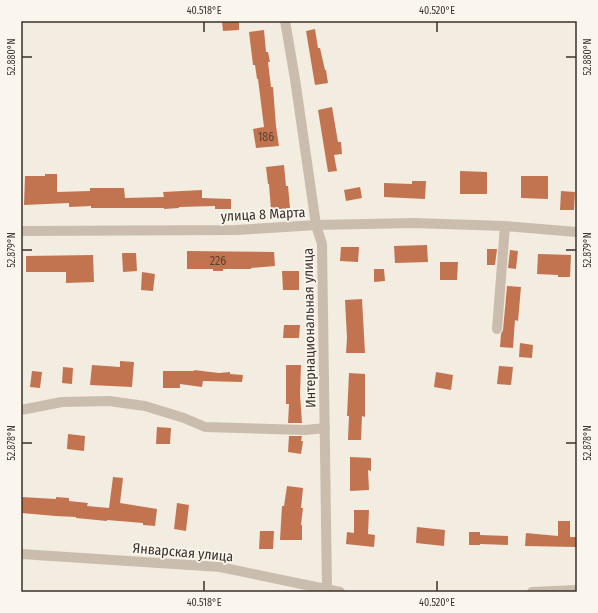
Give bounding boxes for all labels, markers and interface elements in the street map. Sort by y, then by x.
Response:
text: 40.518°E [187,5,222,17]
text: 40.520°E [419,5,455,17]
text: 52.880°N [6,39,18,76]
text: 52.880°N [582,39,594,76]
house number: 186 [258,130,274,144]
street label: улица 8 Марта [220,204,306,225]
text: 52.879°N [6,232,18,268]
text: 52.879°N [582,232,594,268]
street label: Интернациональная улица [300,248,319,408]
house number: 226 [210,254,226,268]
text: 52.878°N [6,425,18,461]
text: 52.878°N [582,425,594,461]
street label: Январская улица [132,540,234,565]
text: 40.518°E [187,597,222,609]
text: 40.520°E [419,597,455,609]

